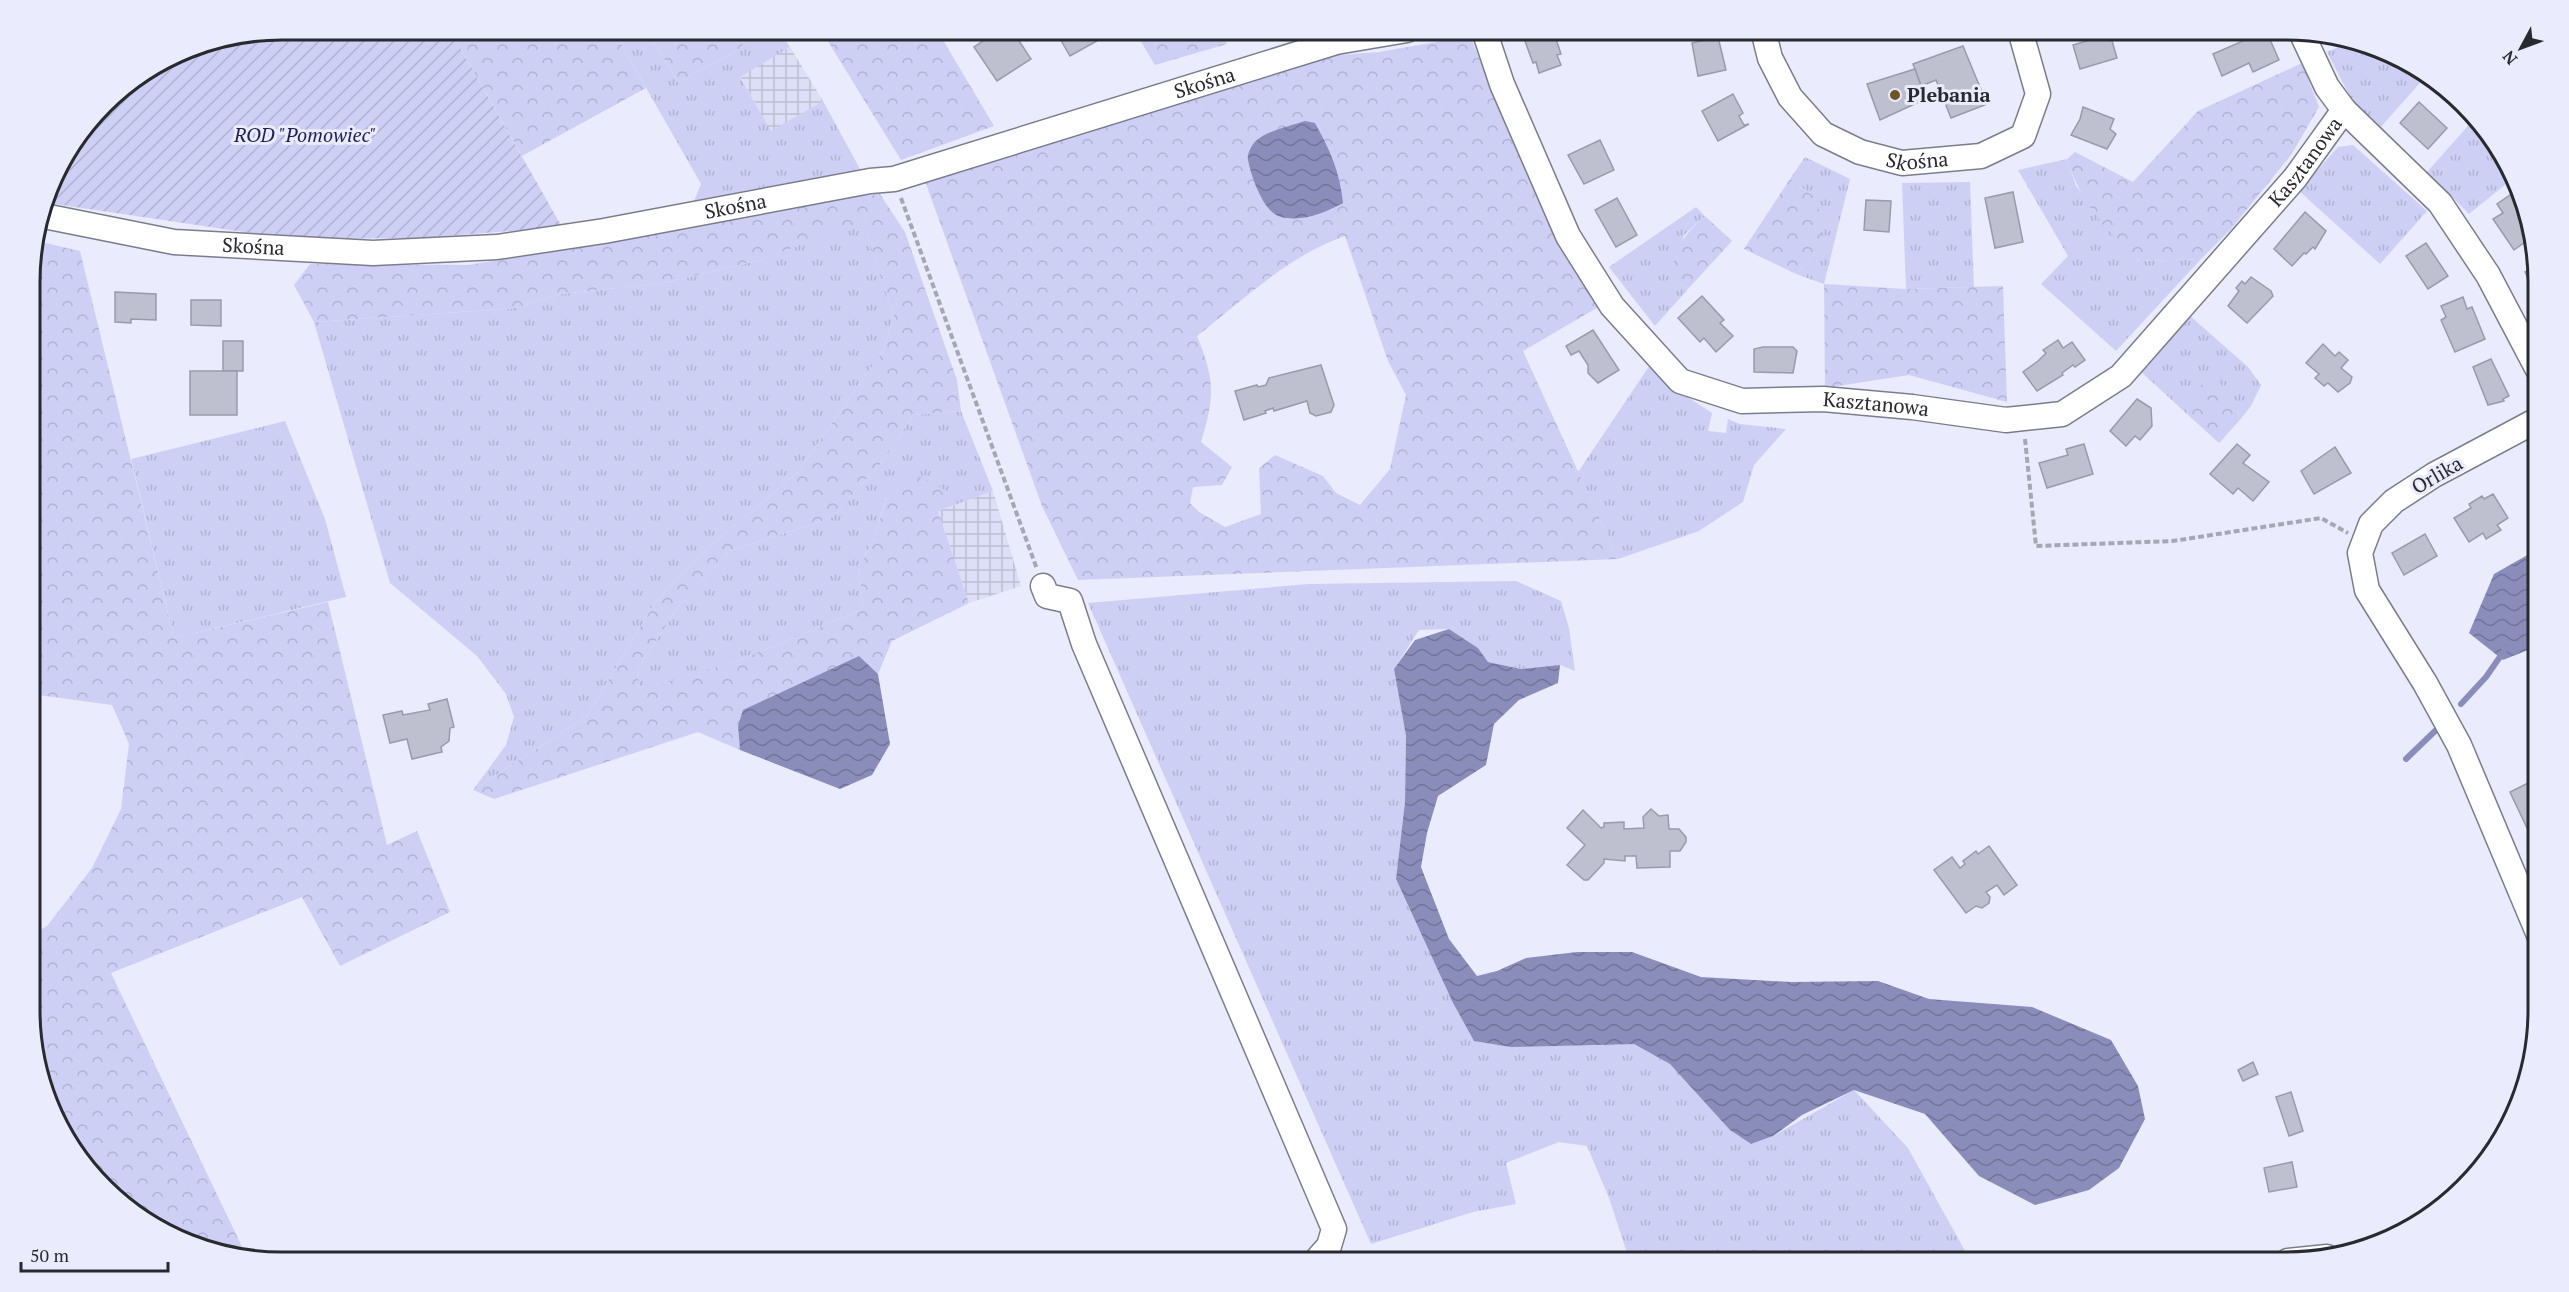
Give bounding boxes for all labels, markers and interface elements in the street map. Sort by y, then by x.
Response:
north arrow [2491,18,2551,78]
text: N [2497,46,2522,70]
street label: Skośna [1170,60,1238,104]
place label: Plebania [1907,81,1991,108]
marker: Plebania [1888,88,1902,102]
street label: Kasztanowa [2262,111,2348,212]
park label: ROD "Pomowiec" [233,121,376,148]
street label: Skośna [1883,145,1949,177]
street label: Skośna [702,187,769,225]
street label: Skośna [221,231,285,261]
street label: Kasztanowa [1822,385,1931,422]
street label: Orlika [2406,449,2467,500]
scale bar [21,1235,168,1273]
text: 50 m [30,1243,70,1267]

